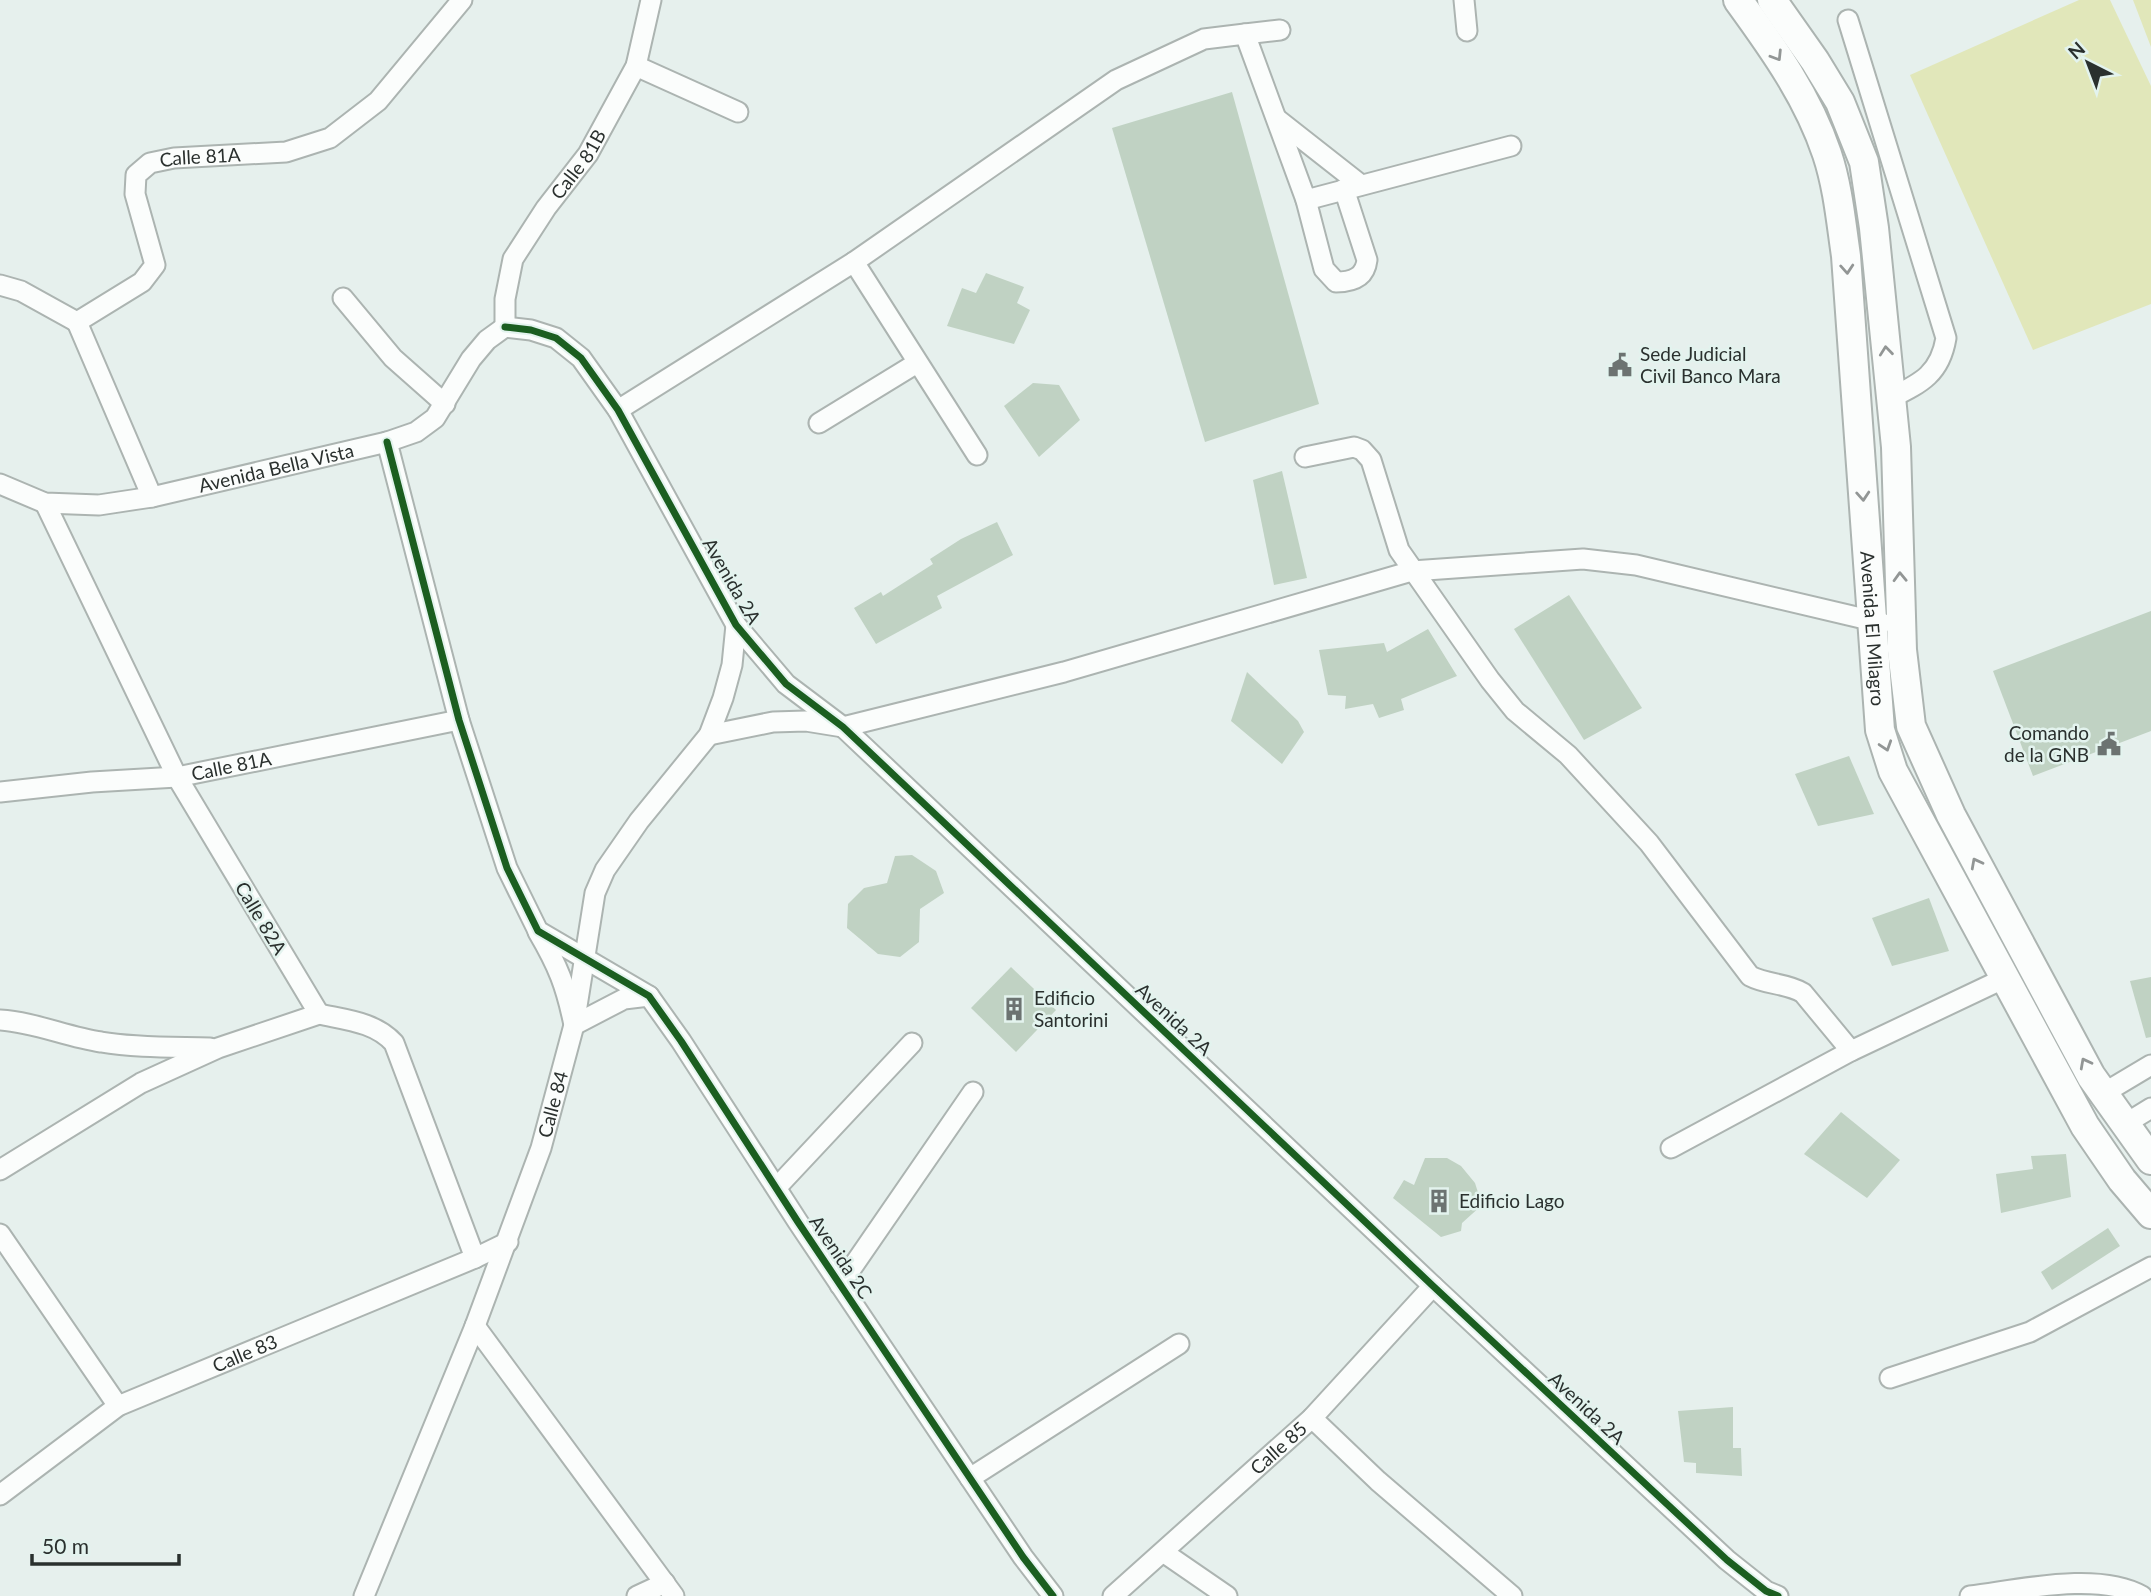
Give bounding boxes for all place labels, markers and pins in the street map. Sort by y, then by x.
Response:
place label: Sede Judicial Civil Banco Mara [1640,342,1781,387]
public building icon: Sede Judicial Civil Banco Mara [1606,351,1634,379]
place label: Comando de la GNB [2004,721,2089,766]
public building icon: Comando de la GNB [2095,730,2123,758]
place label: Edificio Santorini [1034,986,1108,1031]
building icon: Edificio Santorini [1000,995,1028,1023]
building icon: Edificio Lago [1425,1187,1453,1215]
place label: Edificio Lago [1459,1189,1565,1212]

